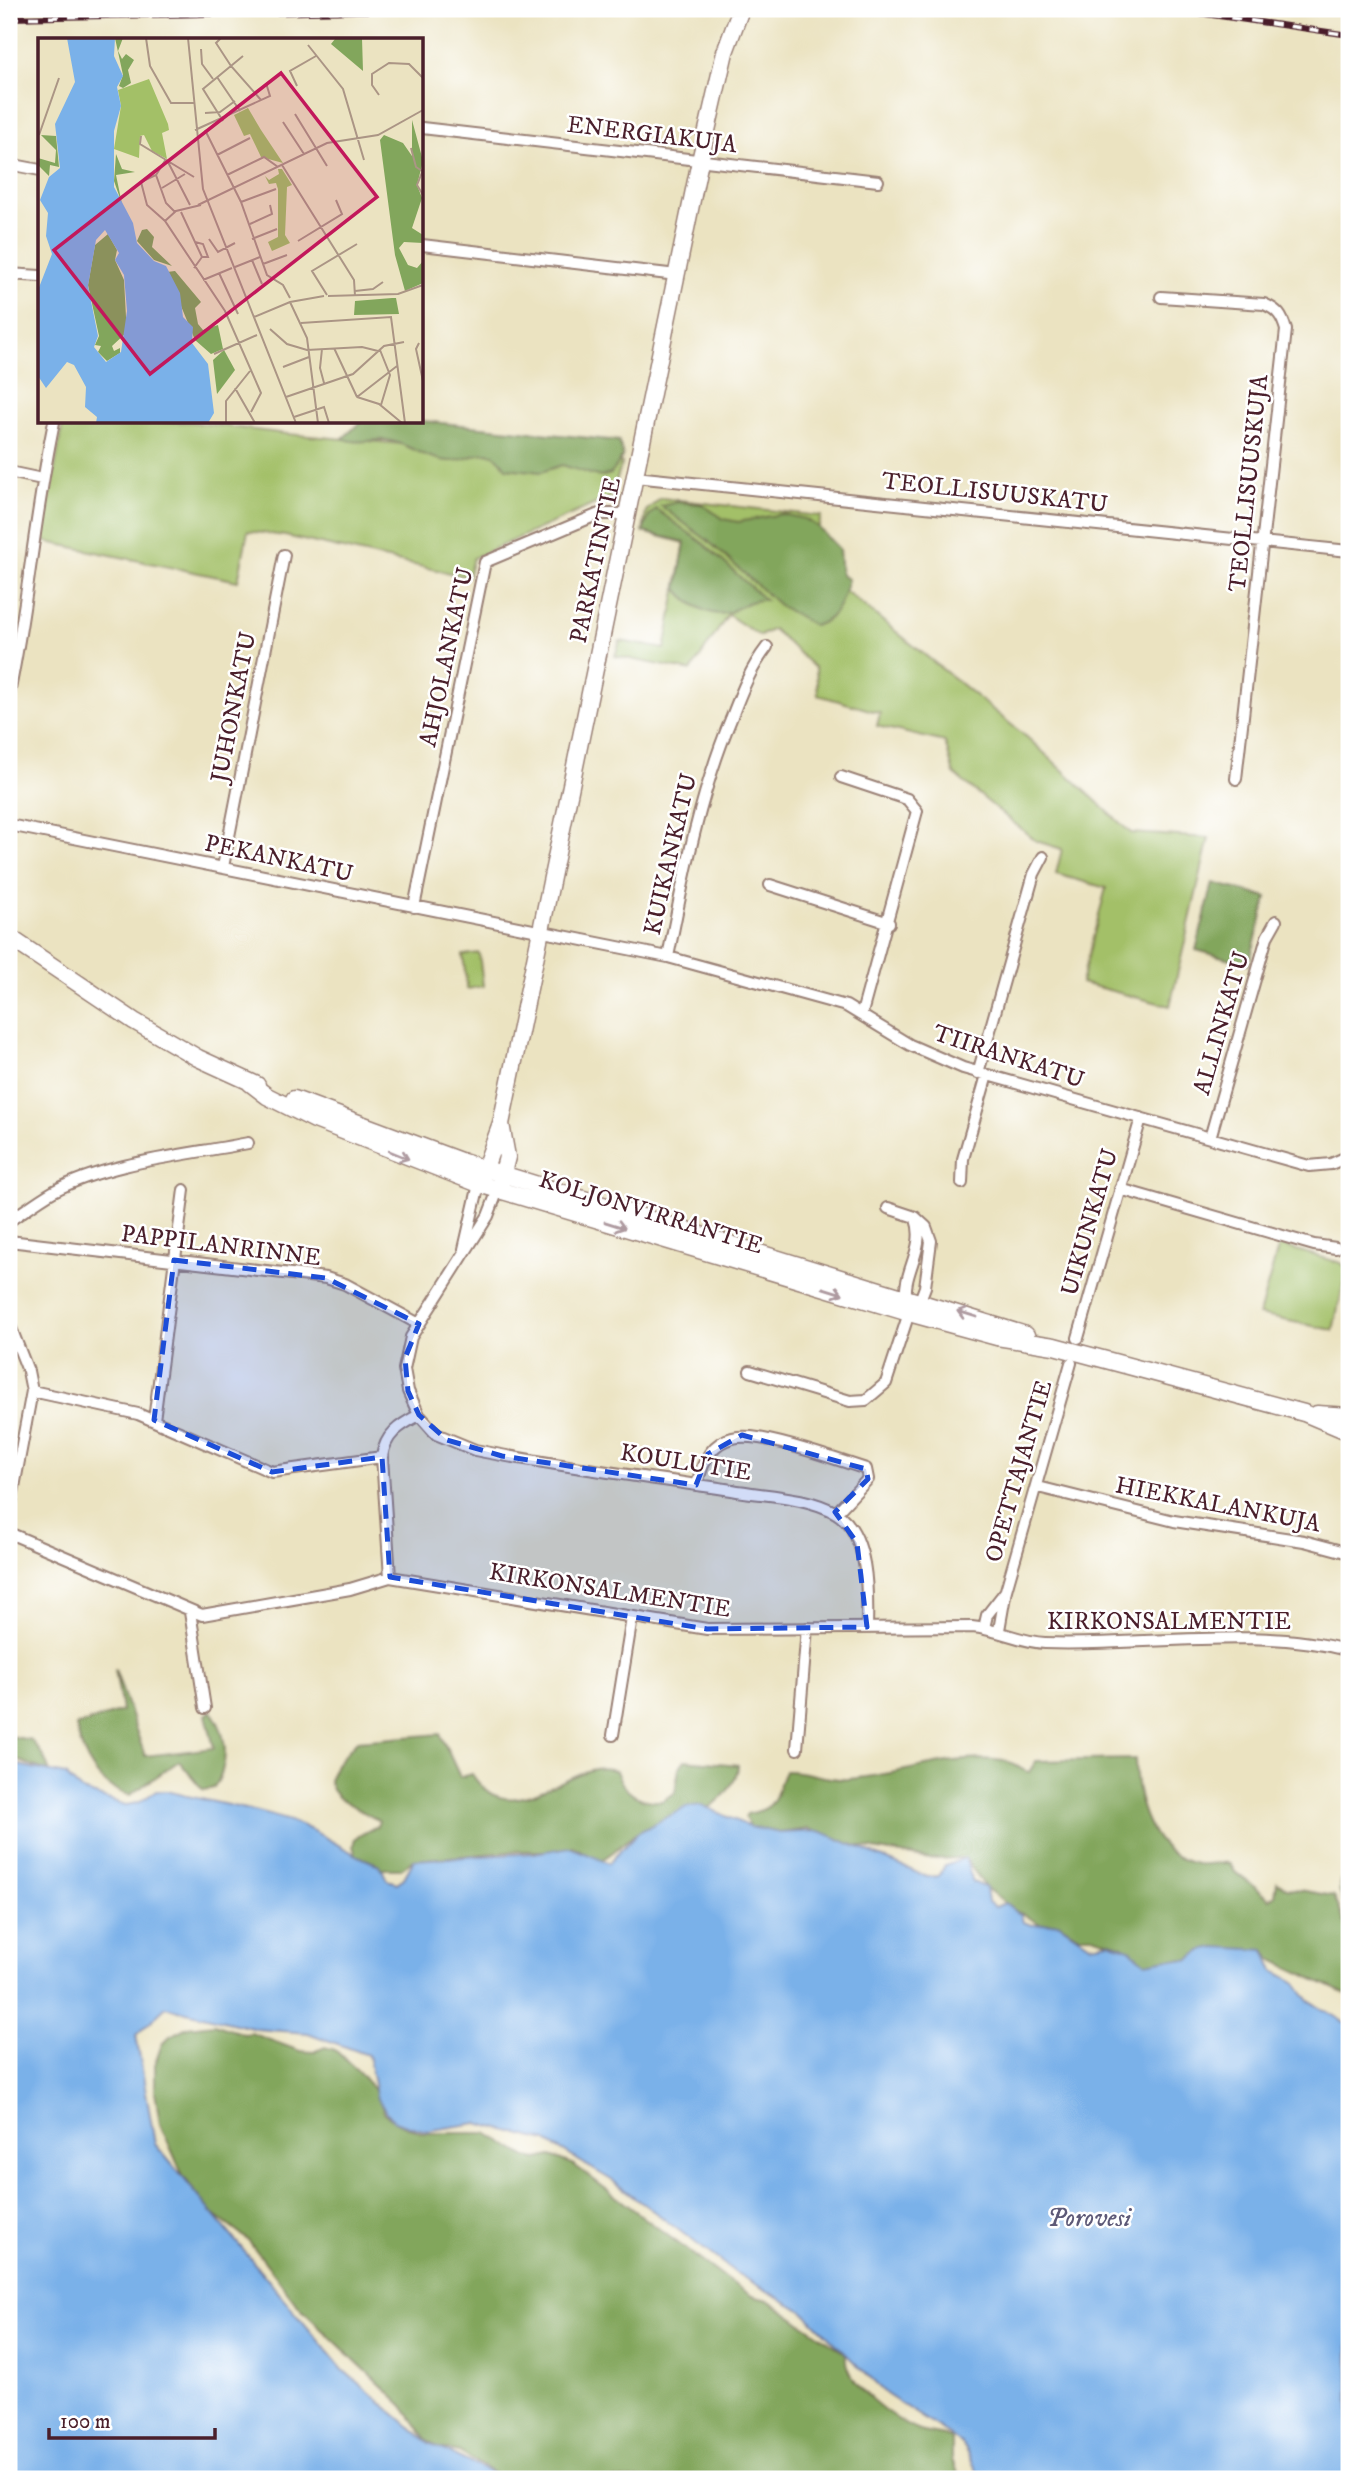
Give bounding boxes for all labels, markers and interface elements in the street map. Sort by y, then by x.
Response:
inset map [38,38,424,424]
street label: ENERGIAKUJA [565,110,739,160]
street label: TEOLLISUUSKUJA [1223,372,1275,593]
street label: TEOLLISUUSKATU [880,466,1109,520]
street label: PARKATINTIE [564,474,628,646]
street label: AHJOLANKATU [413,565,481,750]
street label: JUHONKATU [204,629,263,787]
street label: KUIKANKATU [638,770,704,938]
street label: PEKANKATU [202,829,356,889]
street label: ALLINKATU [1187,948,1257,1098]
street label: TIIRANKATU [929,1018,1088,1096]
street label: UIKUNKATU [1055,1145,1125,1299]
one-way arrow [388,1150,409,1163]
street label: KOLJONVIRRANTIE [535,1165,766,1261]
street label: PAPPILANRINNE [119,1219,323,1273]
one-way arrow [604,1220,626,1233]
one-way arrow [822,1285,844,1298]
one-way arrow [956,1307,978,1320]
street label: OPETTAJANTIE [979,1377,1059,1566]
street label: KOULUTIE [618,1438,754,1488]
street label: HIEKKALANKUJA [1113,1470,1324,1540]
street label: KIRKONSALMENTIE [487,1557,733,1625]
street label: KIRKONSALMENTIE [1047,1607,1291,1637]
water label: Porovesi [1047,2202,1133,2235]
scale bar [49,2397,215,2441]
text: 100 m [60,2409,111,2435]

